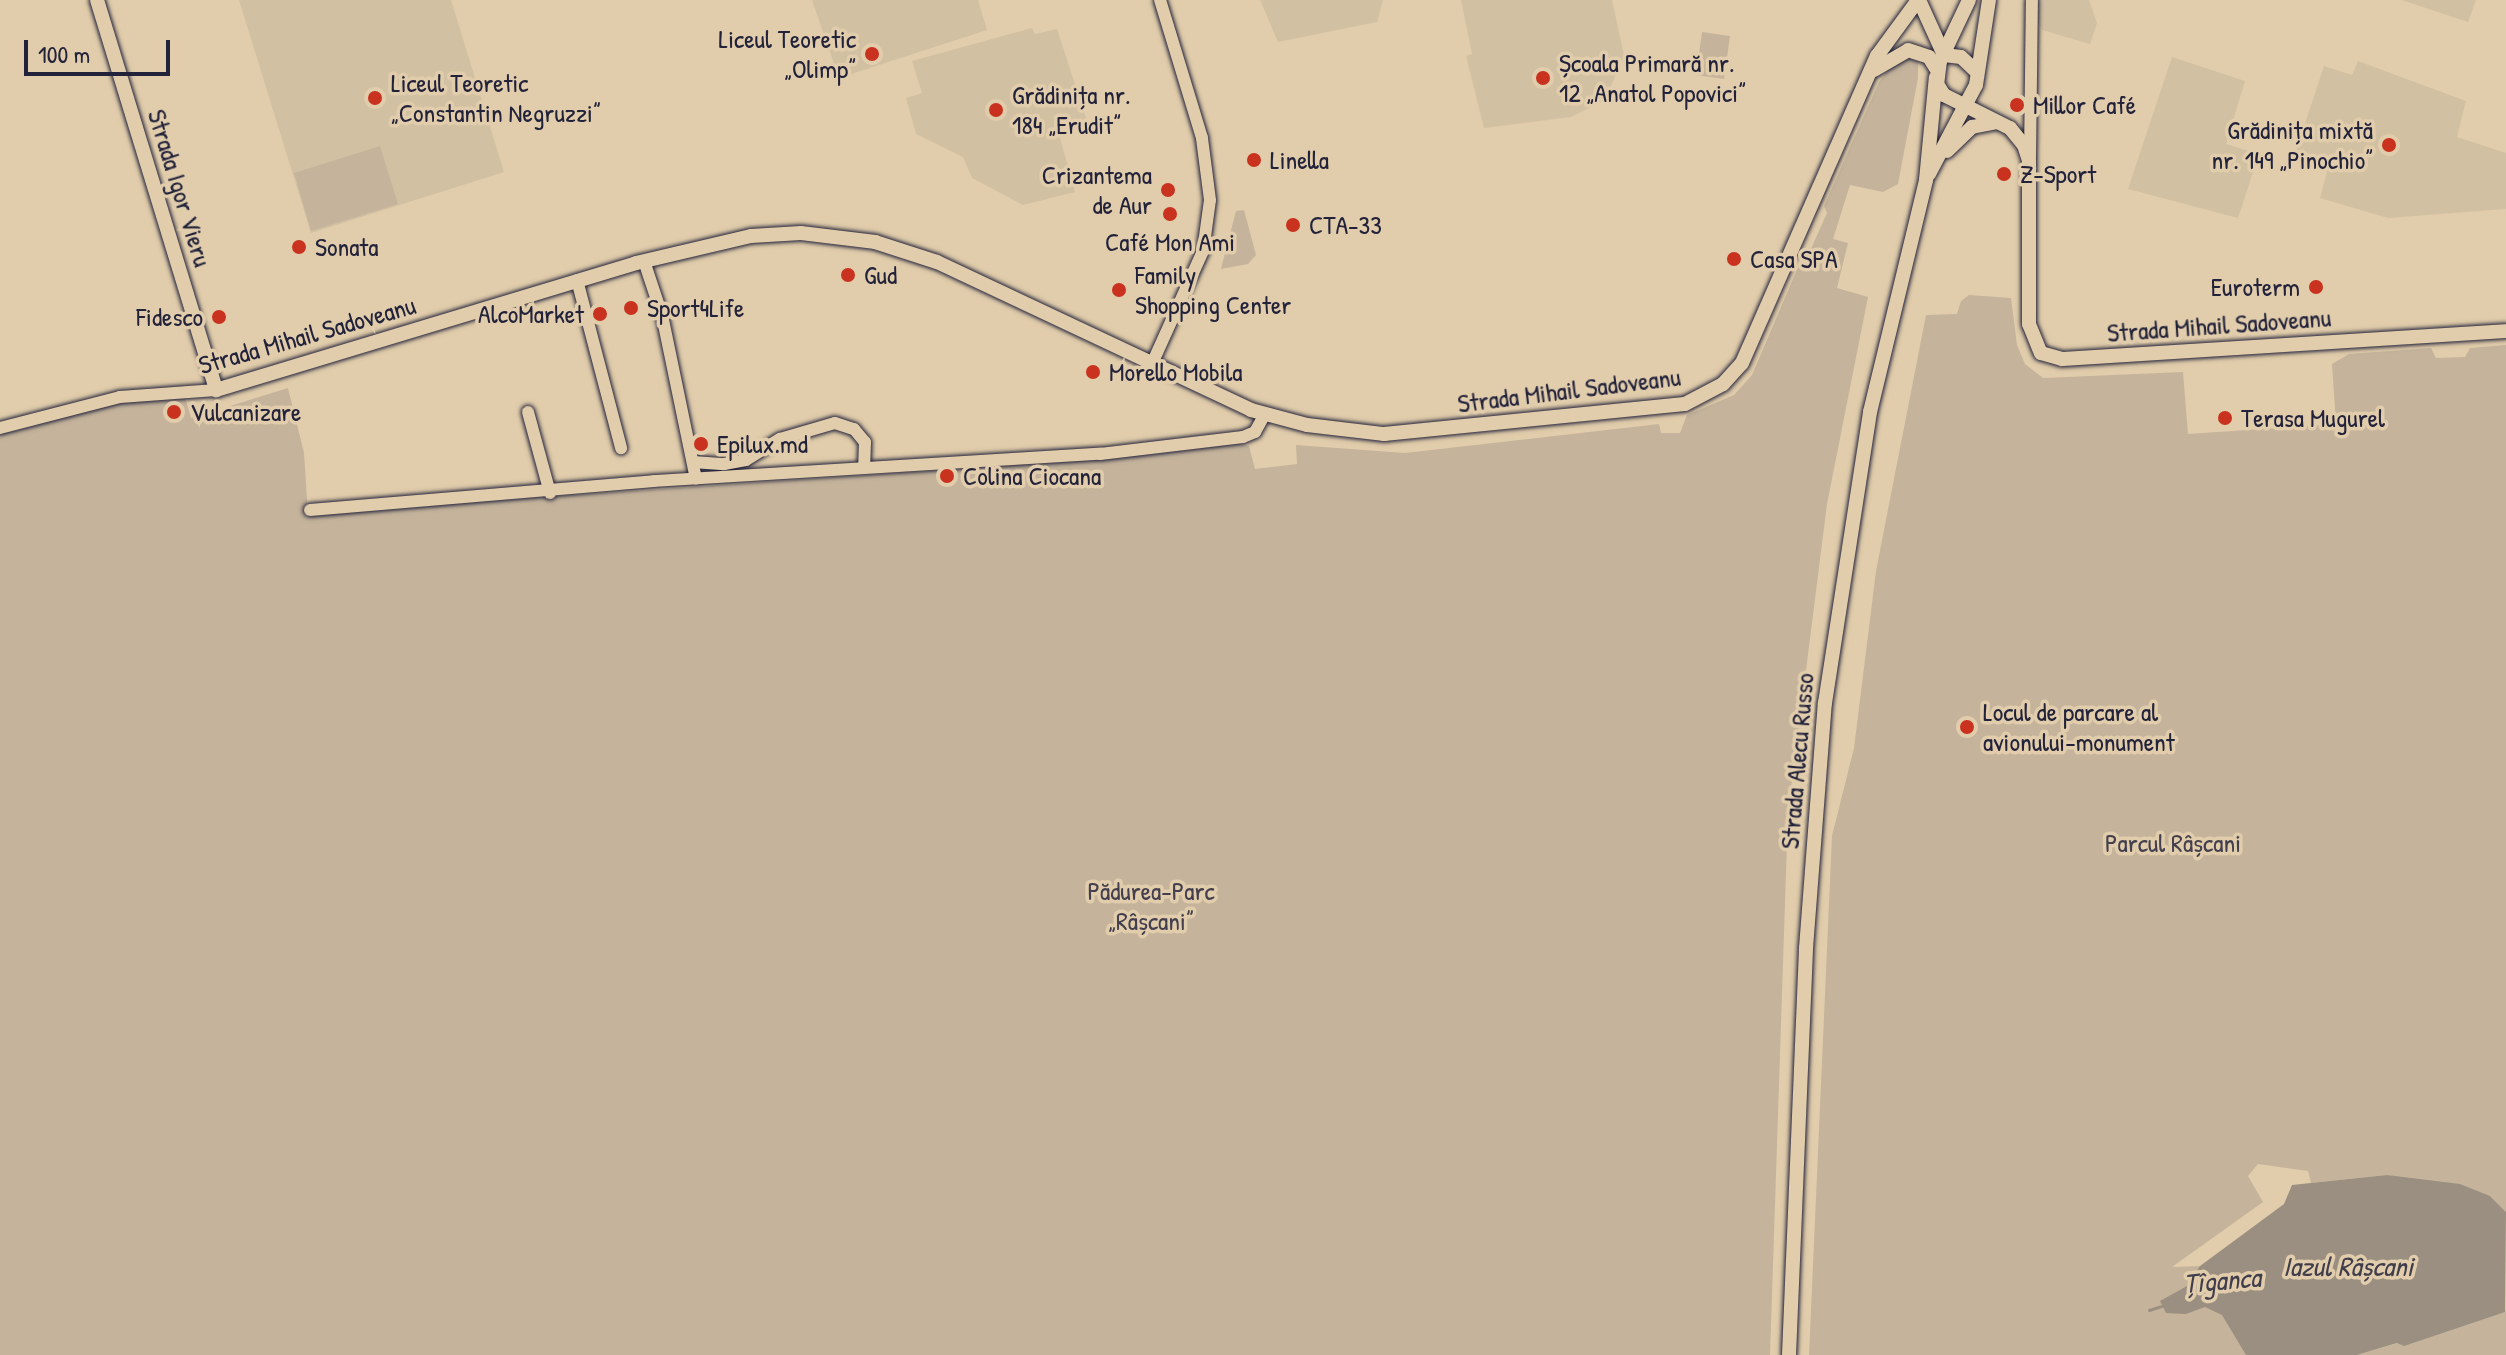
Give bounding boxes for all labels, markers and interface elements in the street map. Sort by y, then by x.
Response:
place label: Liceul Teoretic „Olimp” [719,23,856,84]
scale bar [28,24,174,74]
text: 100 m [38,38,90,70]
marker: Liceul Teoretic „Olimp” [863,45,881,63]
place label: Școala Primară nr. 12 „Anatol Popovici” [1559,47,1746,108]
place label: Liceul Teoretic „Constantin Negruzzi” [391,67,601,128]
marker: Școala Primară nr. 12 „Anatol Popovici” [1534,69,1552,87]
place label: Grădinița nr. 184 „Erudit” [1012,79,1131,140]
marker: Liceul Teoretic „Constantin Negruzzi” [366,89,384,107]
place label: Millor Café [2033,89,2136,121]
marker: Millor Café [2008,96,2026,114]
marker: Grădinița nr. 184 „Erudit” [987,101,1005,119]
street label: Strada Igor Vieru [141,106,219,270]
place label: Grădinița mixtă nr. 149 „Pinochio” [2211,114,2373,176]
marker: Grădinița mixtă nr. 149 „Pinochio” [2380,136,2398,154]
place label: Linella [1270,144,1329,176]
marker: Linella [1245,151,1263,169]
place label: Z-Sport [2020,158,2096,190]
place label: Crizantema de Aur [1042,159,1152,220]
marker: Z-Sport [1995,165,2013,183]
marker: Crizantema de Aur [1159,181,1177,199]
marker: Café Mon Ami [1161,205,1179,223]
place label: CTA-33 [1309,209,1382,241]
marker: CTA-33 [1284,216,1302,234]
place label: Café Mon Ami [1105,226,1235,258]
place label: Sonata [315,231,378,263]
marker: Sonata [290,238,308,256]
place label: Casa SPA [1750,243,1838,275]
marker: Casa SPA [1725,250,1743,268]
place label: Gud [864,259,897,291]
place label: Family Shopping Center [1135,259,1291,320]
marker: Gud [839,266,857,284]
place label: Euroterm [2211,271,2300,303]
marker: Euroterm [2307,278,2325,296]
marker: Family Shopping Center [1110,281,1128,299]
street label: Strada Mihail Sadoveanu [195,289,419,381]
place label: Sport4Life [647,292,744,324]
place label: AlcoMarket [478,298,584,330]
marker: Sport4Life [622,299,640,317]
place label: Fidesco [136,301,203,333]
street label: Strada Mihail Sadoveanu [2106,302,2332,348]
marker: AlcoMarket [591,305,609,323]
marker: Fidesco [210,308,228,326]
place label: Morello Mobila [1109,356,1243,388]
street label: Strada Mihail Sadoveanu [1456,361,1682,419]
marker: Morello Mobila [1084,363,1102,381]
place label: Vulcanizare [190,396,301,428]
place label: Terasa Mugurel [2241,402,2385,434]
marker: Vulcanizare [165,403,183,421]
marker: Terasa Mugurel [2216,409,2234,427]
place label: Epilux.md [717,428,808,460]
marker: Epilux.md [692,435,710,453]
place label: Colina Ciocana [963,460,1101,492]
marker: Colina Ciocana [938,467,956,485]
street label: Strada Alecu Russo [1774,672,1820,850]
place label: Locul de parcare al avionului-monument [1983,696,2175,758]
marker: Locul de parcare al avionului-monument [1958,718,1976,736]
park label: Parcul Râșcani [2105,827,2241,859]
park label: Pădurea-Parc „Râșcani” [1087,875,1215,936]
water label: Iazul Râșcani [2283,1249,2413,1283]
water label: Țîganca [2182,1260,2262,1300]

